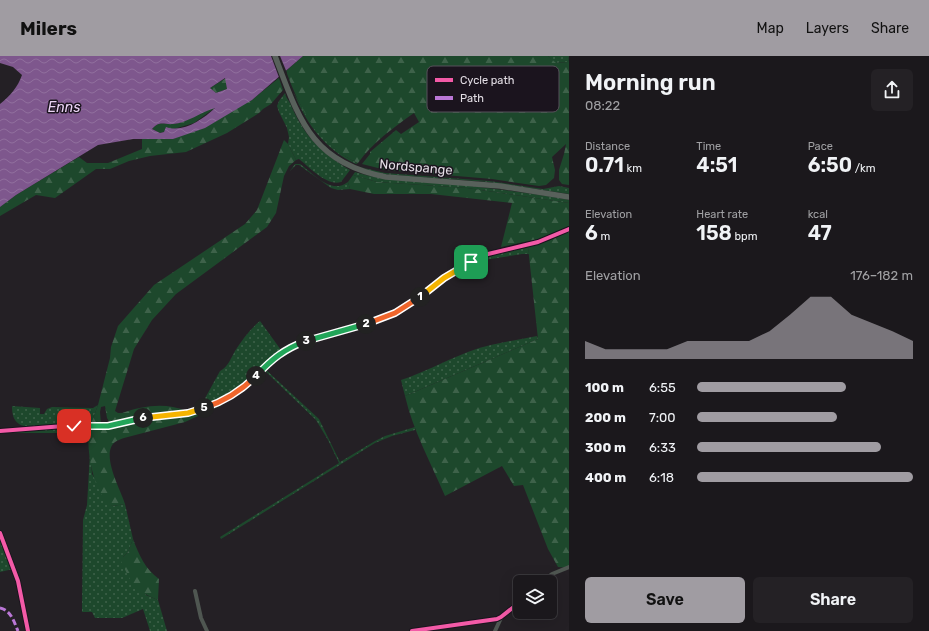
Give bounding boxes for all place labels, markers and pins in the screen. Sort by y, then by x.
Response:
pin [454,245,488,279]
pin: 1 [410,287,430,307]
pin: 2 [356,314,376,334]
pin: 3 [296,331,316,351]
pin: 4 [246,366,266,386]
pin: 5 [194,398,214,418]
pin: 6 [133,408,153,428]
pin [57,409,91,443]

